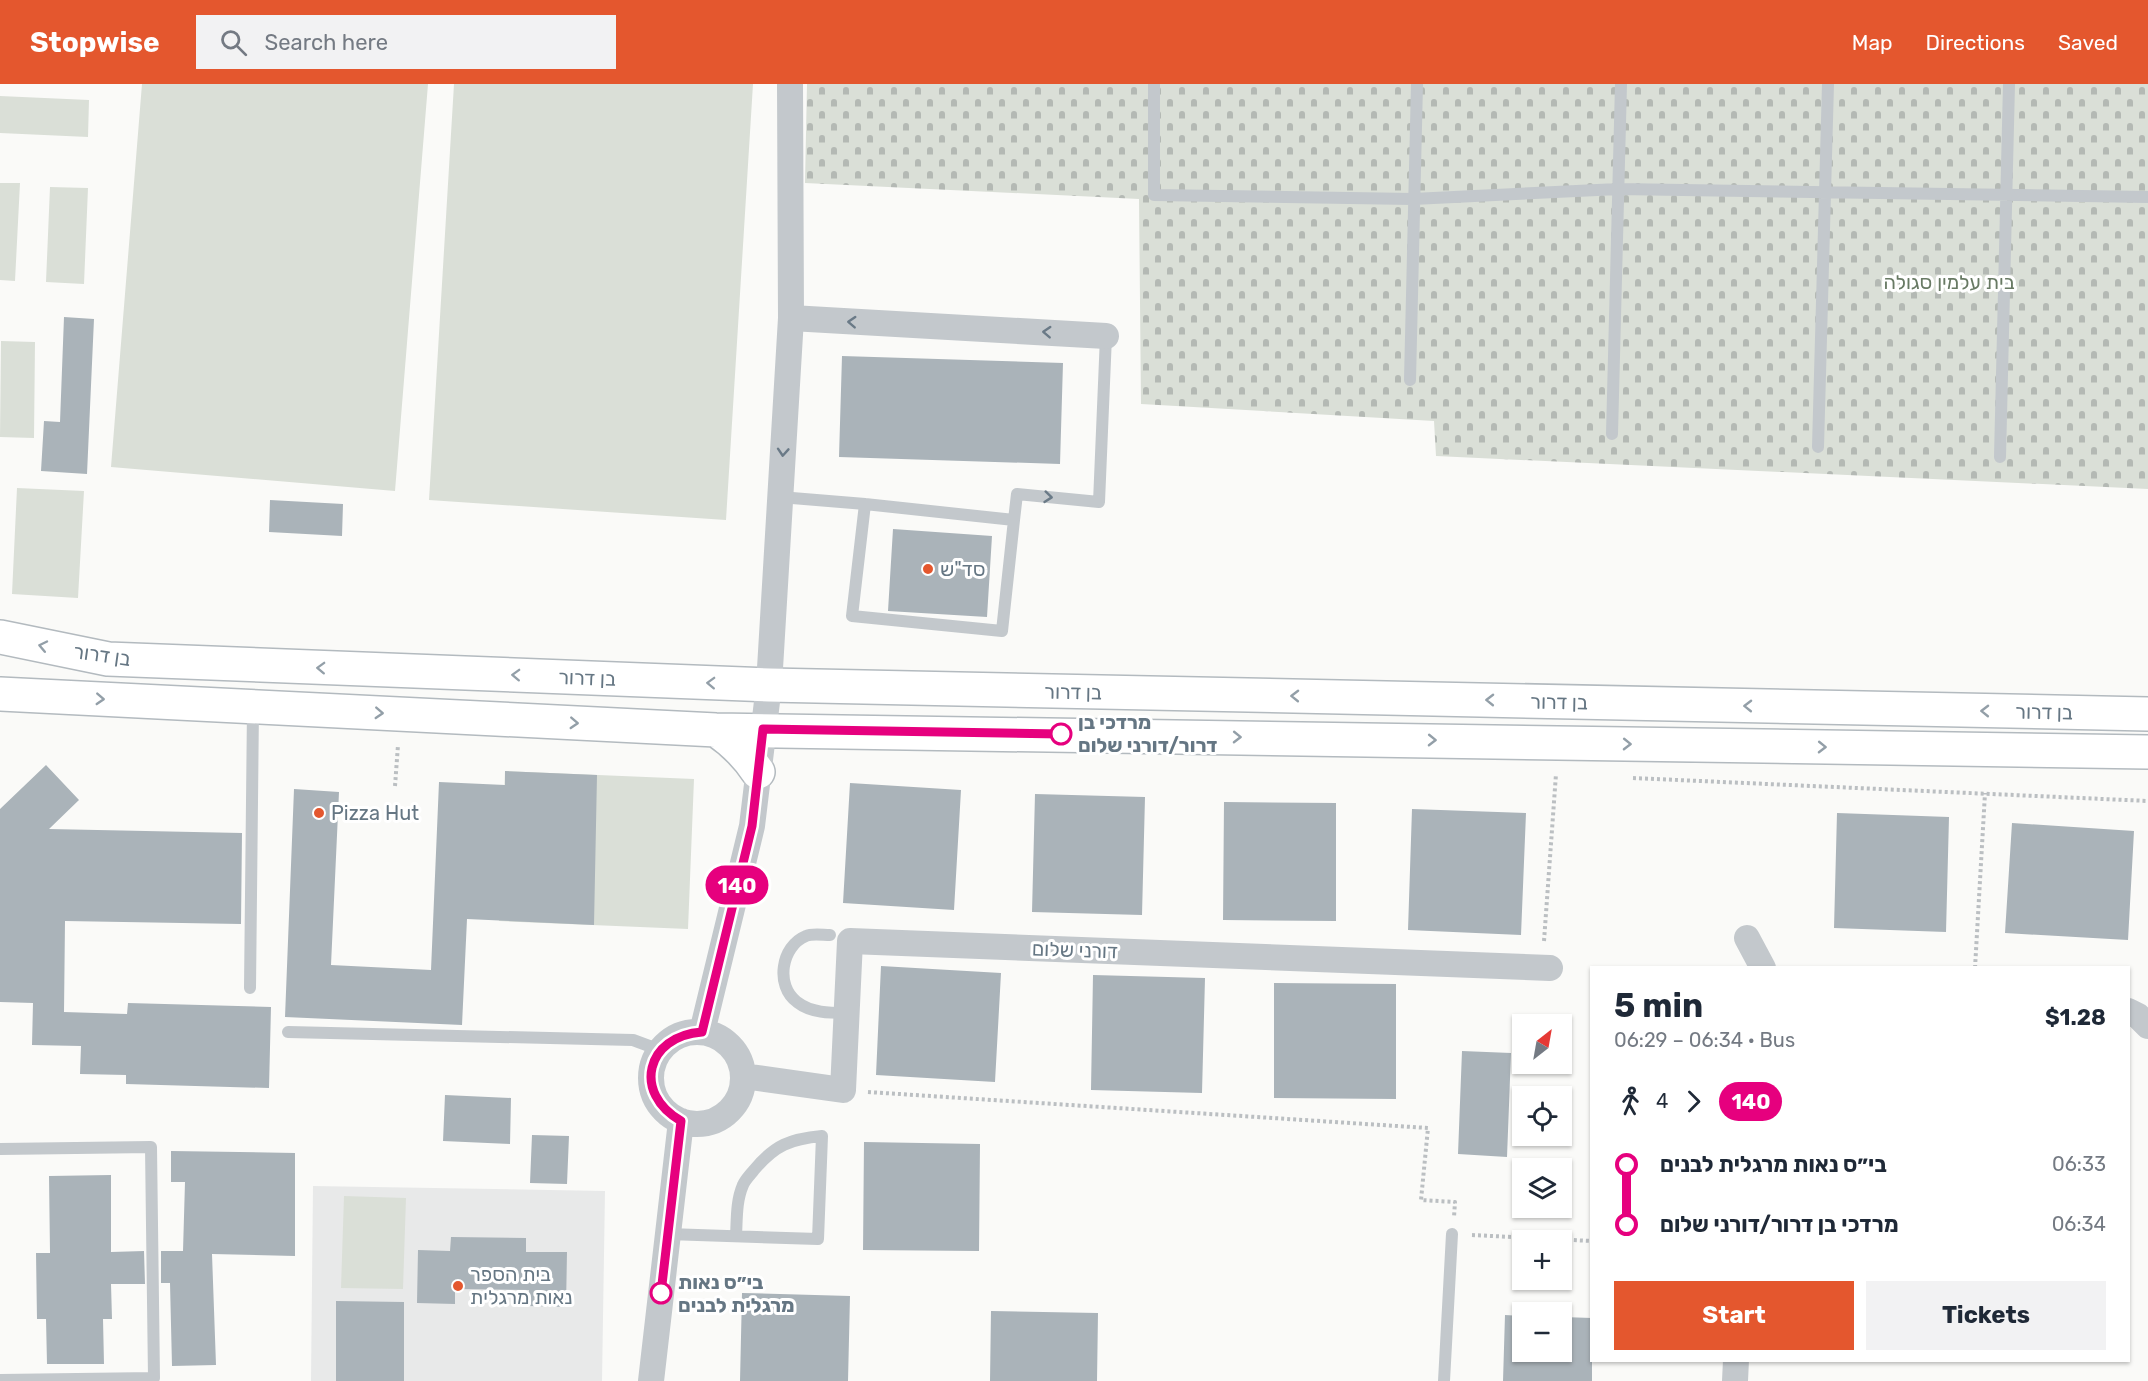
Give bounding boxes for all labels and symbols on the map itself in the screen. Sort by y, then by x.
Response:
park label: בית עלמין סגולה [1883,270,2015,294]
one-way arrow [848,315,857,328]
one-way arrow [1043,326,1052,339]
one-way arrow [777,447,790,456]
one-way arrow [1044,490,1053,503]
place label: סד"ש [940,557,986,581]
marker: סד"ש [921,562,935,576]
street label: בן דרור [72,639,132,671]
one-way arrow [39,640,49,653]
one-way arrow [316,661,325,674]
street label: בן דרור [558,665,616,691]
one-way arrow [511,669,520,682]
one-way arrow [706,677,715,690]
street label: בן דרור [1044,679,1102,705]
street label: בן דרור [1530,689,1588,715]
one-way arrow [1290,690,1299,703]
one-way arrow [96,692,105,705]
one-way arrow [1485,694,1494,707]
one-way arrow [1743,699,1752,712]
street label: בן דרור [2015,699,2073,725]
one-way arrow [1980,704,1989,717]
one-way arrow [375,706,384,719]
place label: מרדכי בן דרור/דורני שלום [1078,710,1217,757]
one-way arrow [569,716,578,729]
marker: מרדכי בן דרור/דורני שלום [1050,723,1072,745]
one-way arrow [1232,731,1241,743]
one-way arrow [1427,734,1436,747]
one-way arrow [1622,737,1631,750]
one-way arrow [1817,741,1826,753]
place label: Pizza Hut [331,801,419,825]
marker: Pizza Hut [312,806,326,820]
line badge: 140 [702,866,771,904]
street label: דורני שלום [1032,937,1118,963]
north arrow [1512,1014,1572,1074]
place label: בית הספר נאות מרגלית [470,1262,572,1309]
place label: בי״ס נאות מרגלית לבנים [678,1270,794,1317]
marker: בית הספר נאות מרגלית [451,1279,465,1293]
marker: בי״ס נאות מרגלית לבנים [650,1282,672,1304]

